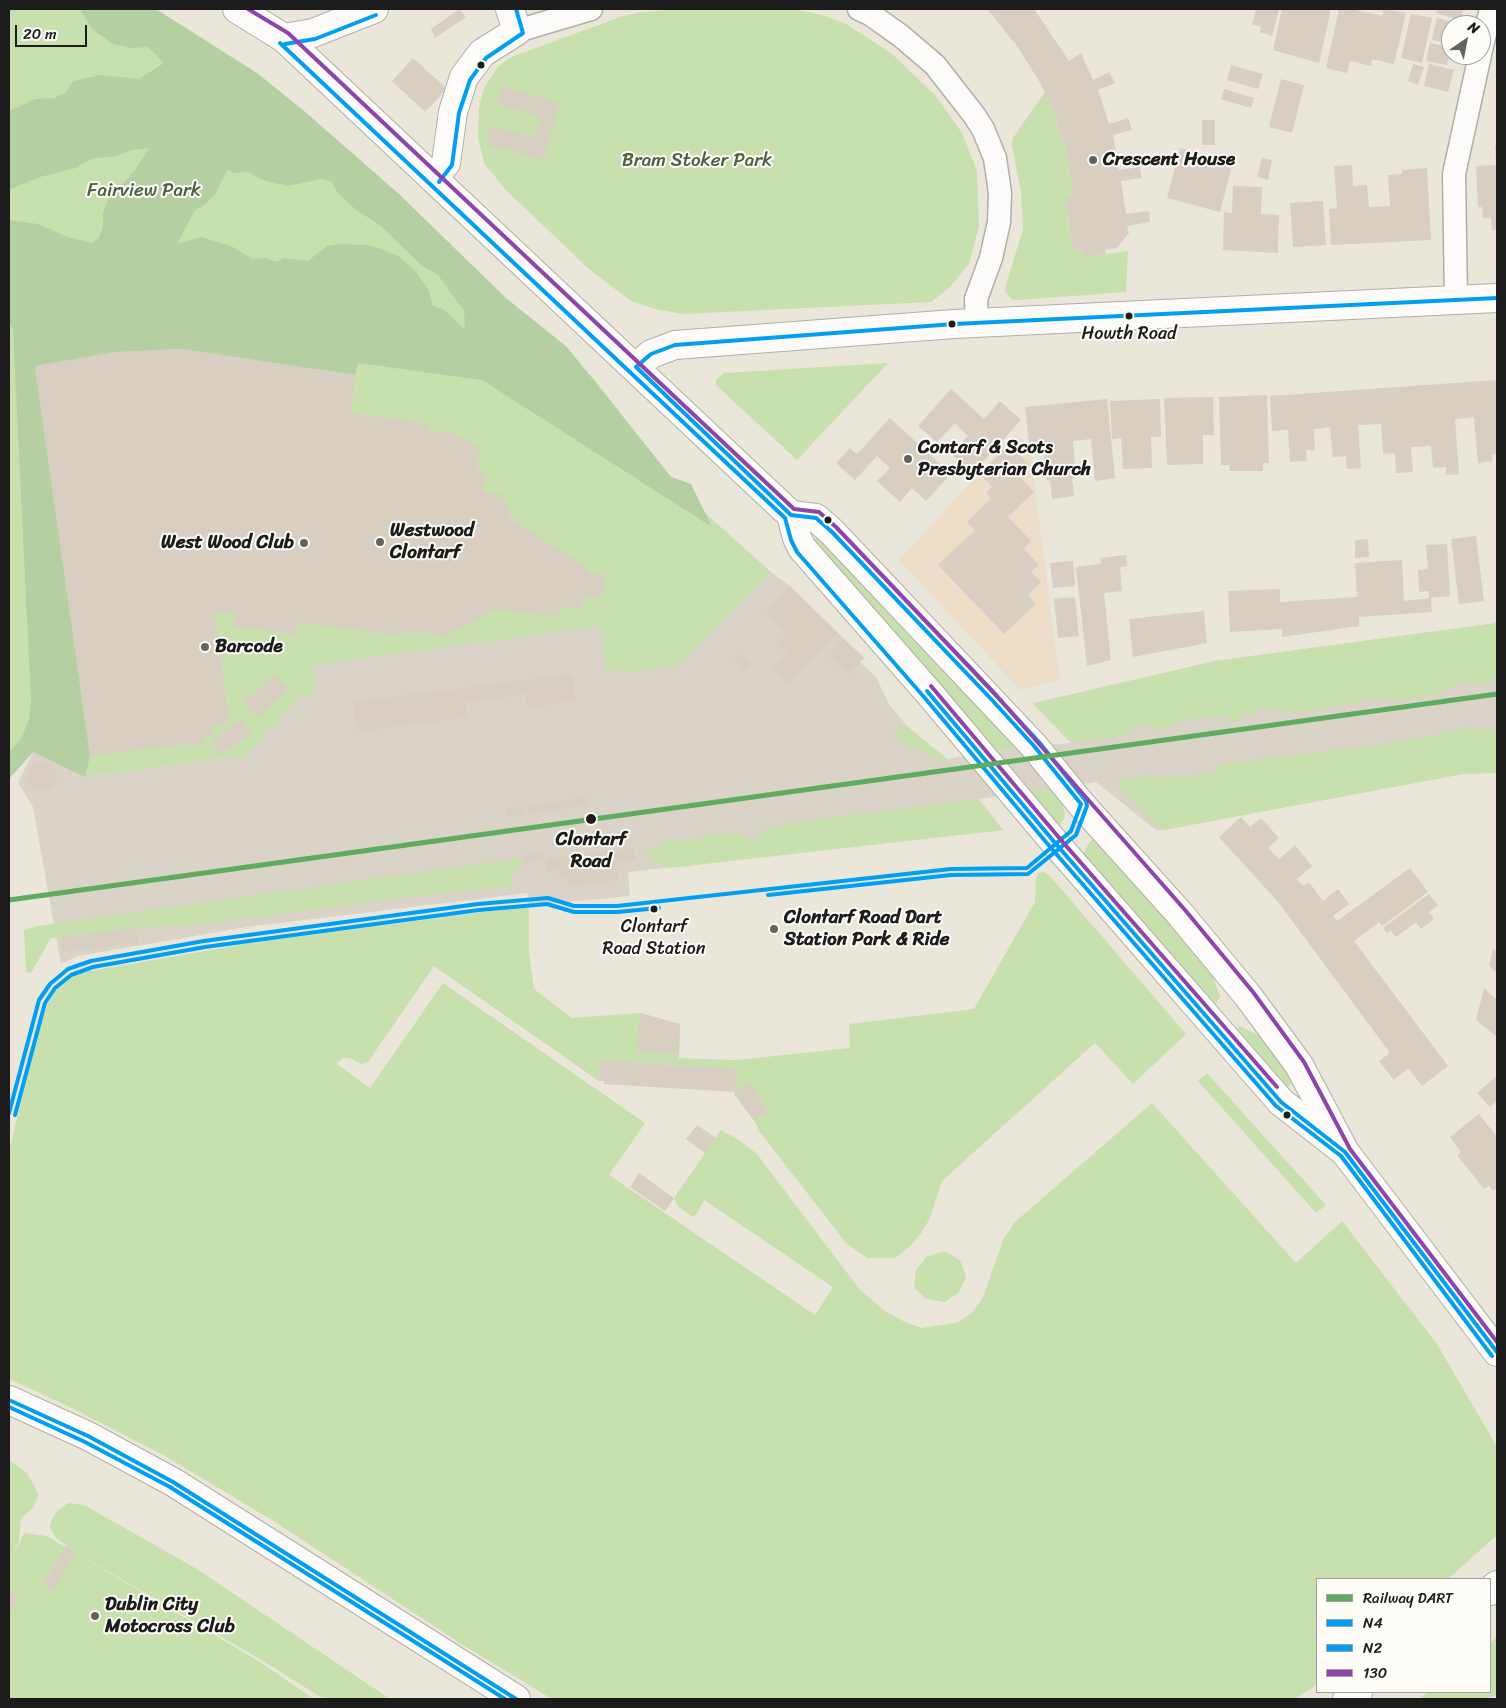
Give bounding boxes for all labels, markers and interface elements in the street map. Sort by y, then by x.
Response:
scale bar [18,15,90,47]
north arrow [1441,15,1491,65]
text: N [1463,15,1485,41]
text: 20 m [23,21,57,47]
unlabelled marker [476,60,486,70]
place label: Crescent House [1103,149,1235,171]
park label: Bram Stoker Park [622,150,772,172]
marker: Crescent House [1087,154,1099,166]
park label: Fairview Park [87,180,201,202]
marker: Howth Road [1124,311,1134,321]
unlabelled marker [947,319,957,329]
place label: Howth Road [1082,323,1176,345]
place label: Contarf & Scots Presbyterian Church [918,437,1091,481]
marker: Contarf & Scots Presbyterian Church [902,453,914,465]
unlabelled marker [823,515,833,525]
place label: Westwood Clontarf [390,520,474,564]
place label: West Wood Club [161,532,294,554]
marker: Westwood Clontarf [374,536,386,548]
marker: West Wood Club [298,537,310,549]
place label: Barcode [215,636,283,658]
marker: Barcode [199,641,211,653]
marker: Clontarf Road [584,812,598,826]
place label: Clontarf Road [556,829,626,873]
marker: Clontarf Road Station [649,904,659,914]
place label: Clontarf Road Dart Station Park & Ride [784,907,949,951]
place label: Clontarf Road Station [603,916,705,959]
marker: Clontarf Road Dart Station Park & Ride [768,923,780,935]
unlabelled marker [1282,1110,1292,1120]
legend [1316,1578,1491,1693]
text: Railway DART [1363,1585,1453,1611]
place label: Dublin City Motocross Club [105,1594,235,1638]
marker: Dublin City Motocross Club [89,1610,101,1622]
text: N4 [1363,1610,1383,1636]
text: N2 [1363,1635,1382,1661]
text: 130 [1363,1660,1387,1686]

